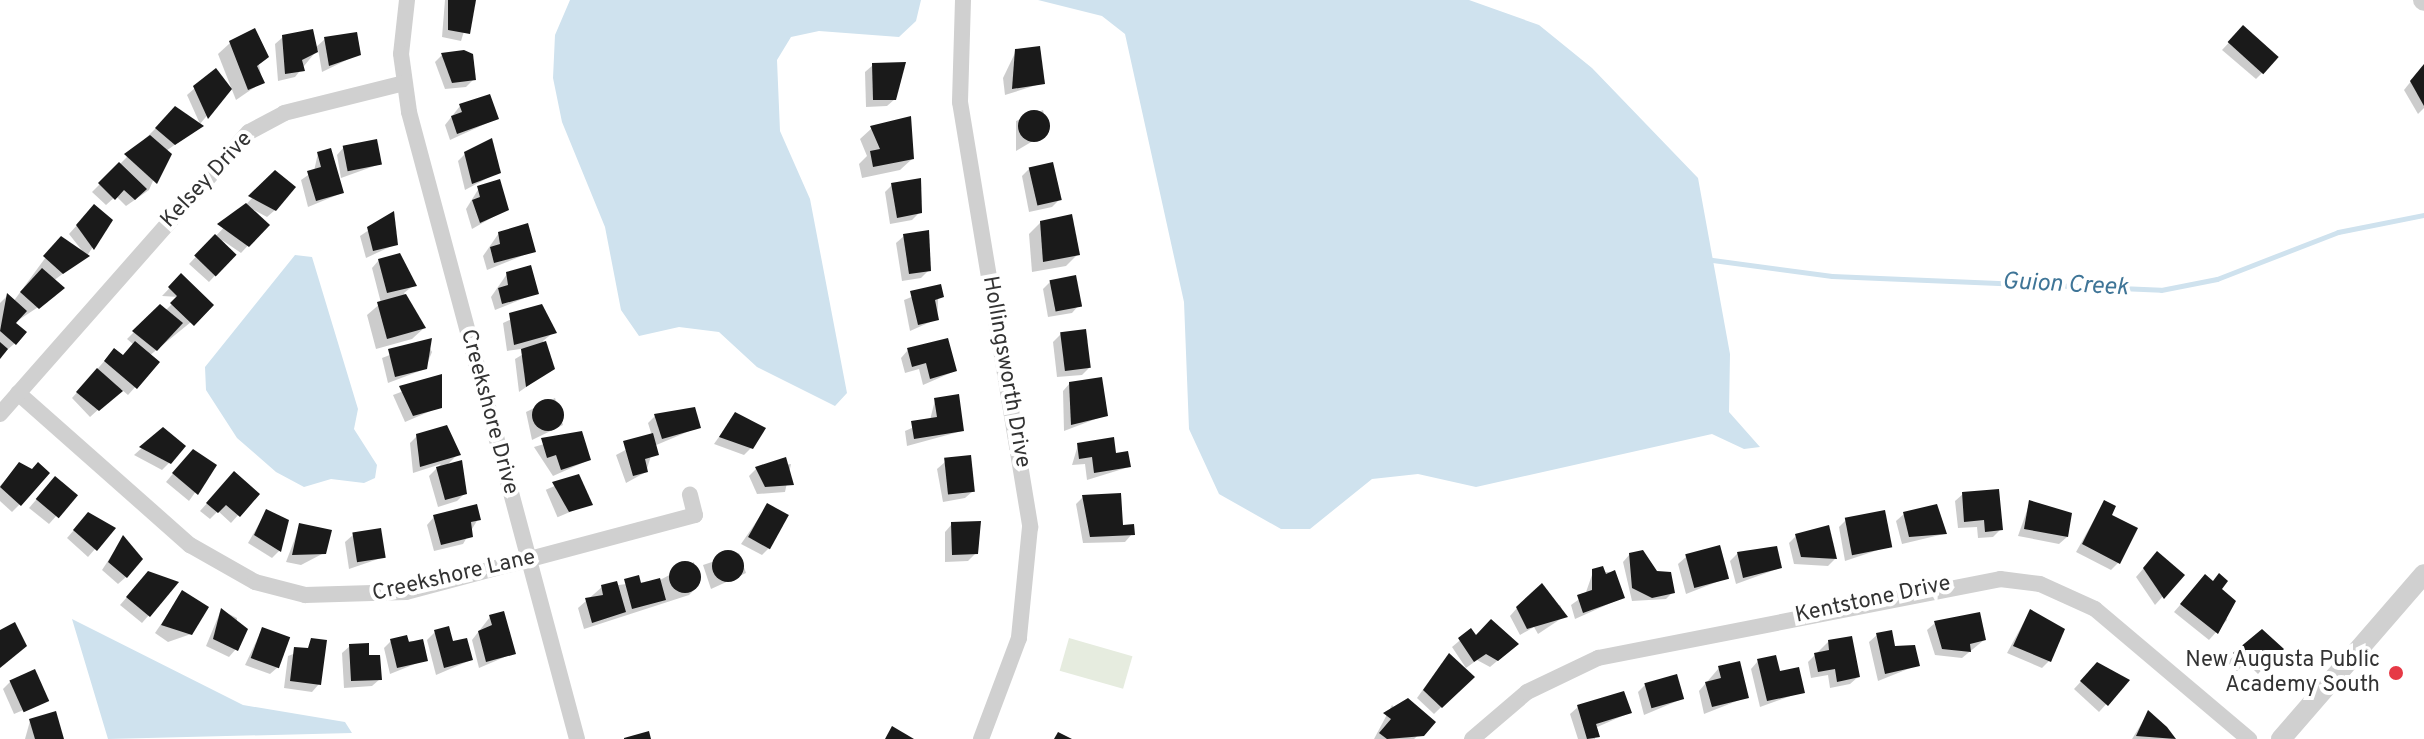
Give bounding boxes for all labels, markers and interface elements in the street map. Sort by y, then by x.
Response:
street label: Kelsey Drive [156,126,258,234]
water label: Guion Creek [2001,268,2129,304]
street label: Hollingsworth Drive [976,274,1036,470]
street label: Creekshore Drive [454,327,524,497]
street label: Creekshore Lane [370,544,538,608]
street label: Kentstone Drive [1793,571,1953,629]
place label: New Augusta Public Academy South [2184,647,2380,698]
marker: New Augusta Public Academy South [2387,664,2405,682]

